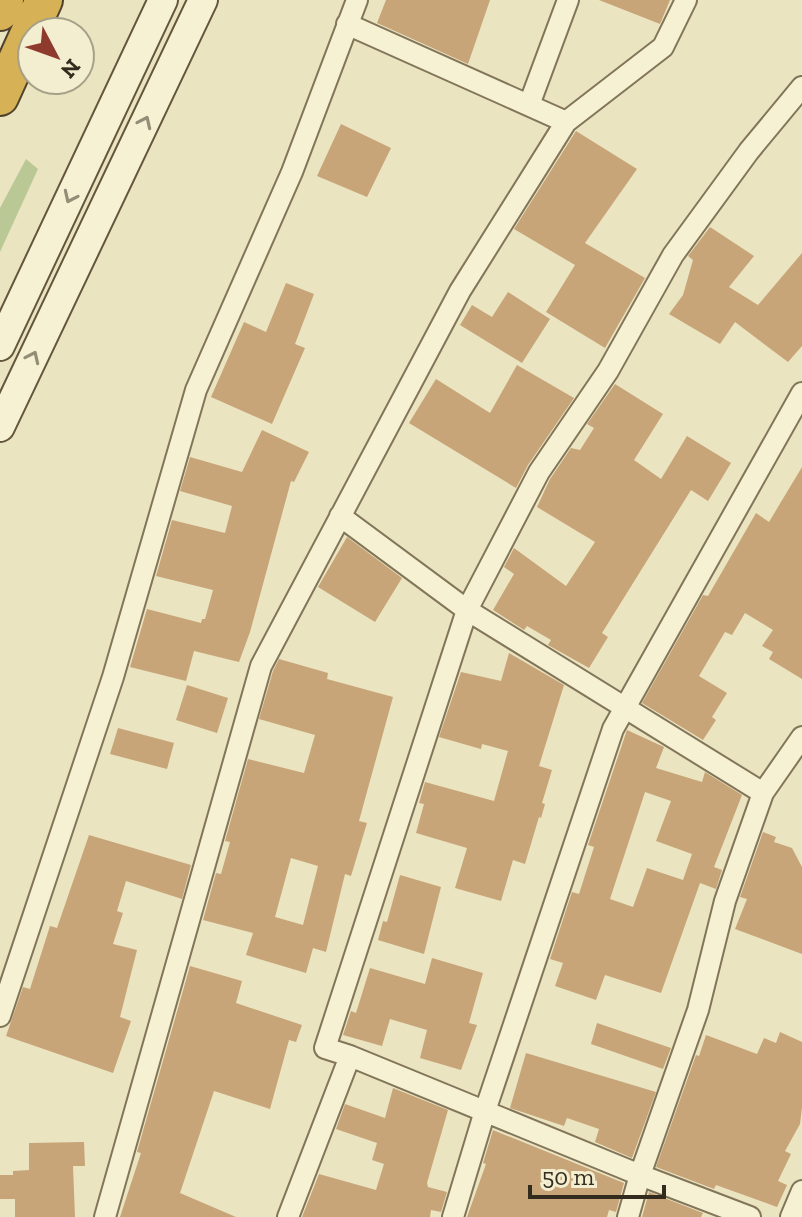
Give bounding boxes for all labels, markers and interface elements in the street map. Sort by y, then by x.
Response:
north arrow [16,16,96,96]
text: N [55,54,86,84]
one-way arrow [135,116,151,130]
one-way arrow [64,189,80,204]
one-way arrow [23,351,39,365]
scale bar [530,1149,664,1199]
text: 50 m [542,1162,595,1191]

